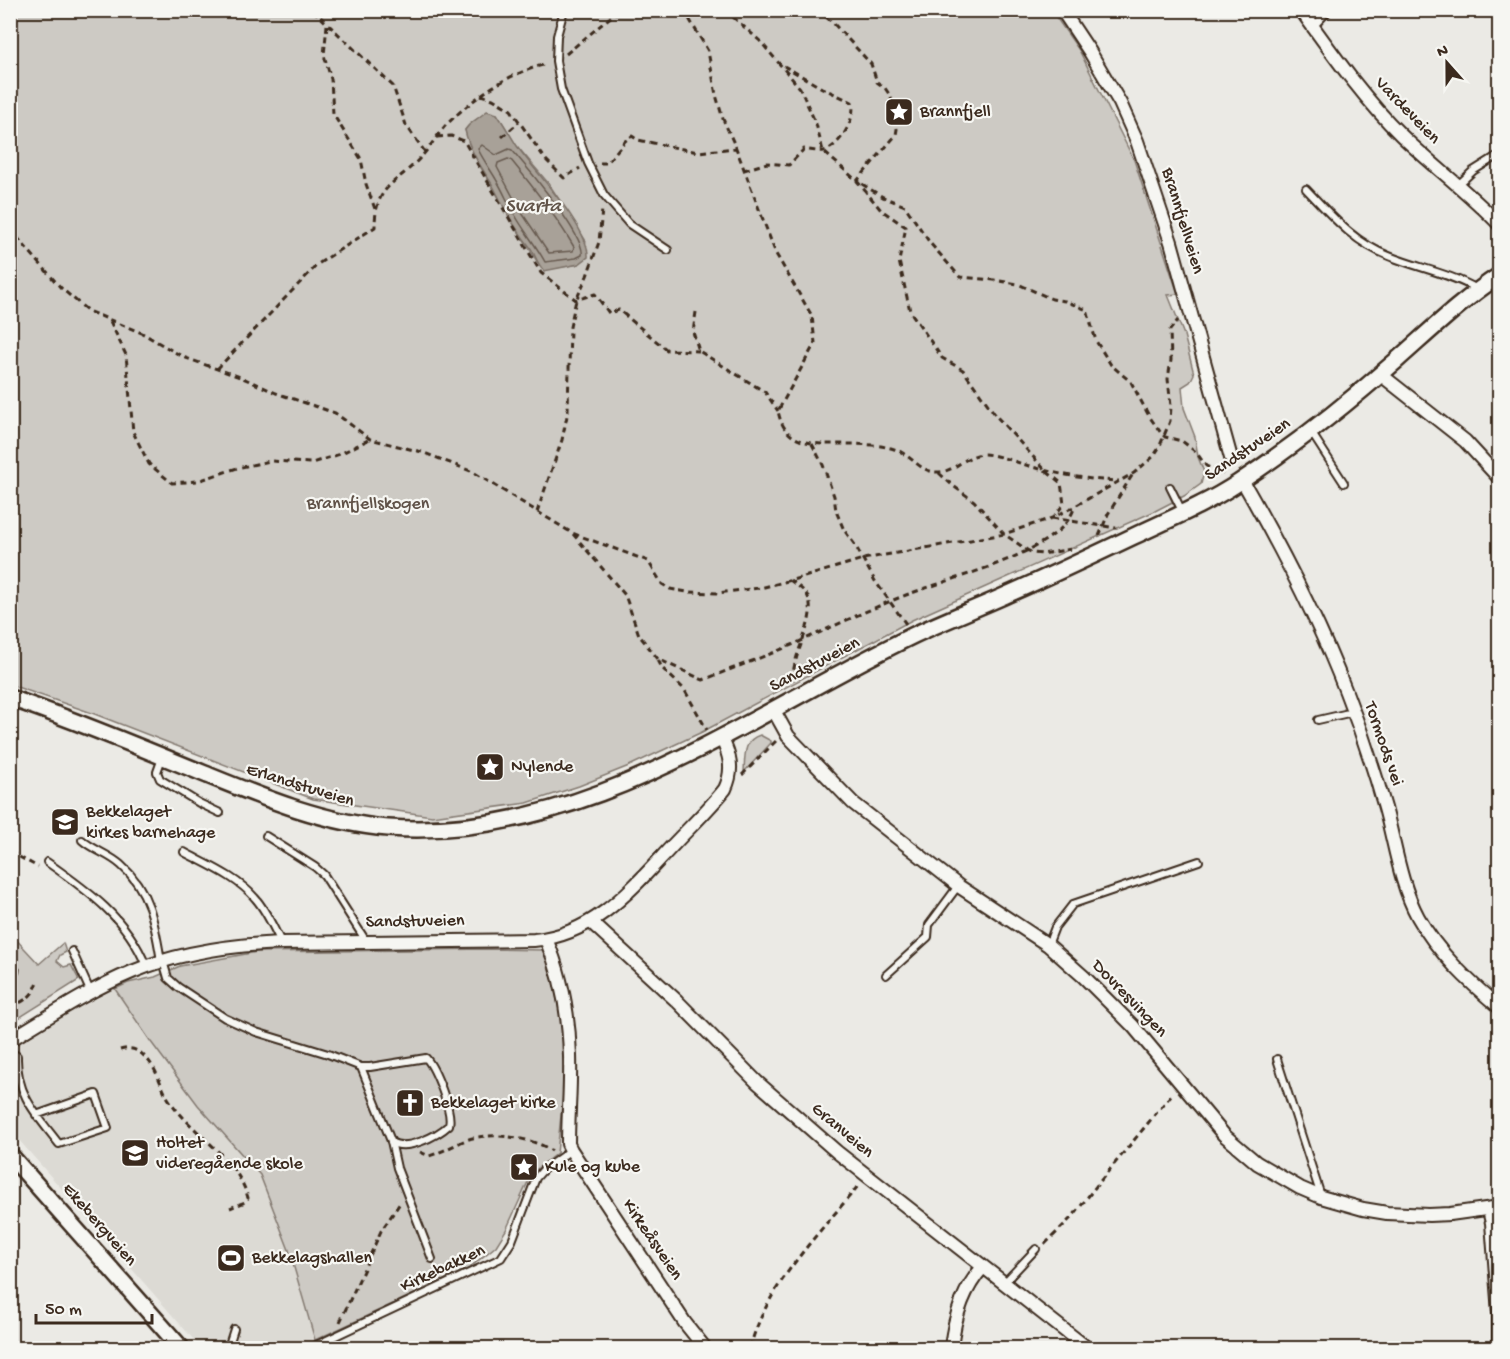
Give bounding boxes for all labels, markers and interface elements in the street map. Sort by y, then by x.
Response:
north arrow [1417,33,1477,93]
text: N [1435,41,1452,63]
street label: Vardeveien [1369,72,1444,149]
place icon: Brannfjell [883,96,915,128]
place label: Brannfjell [919,102,991,123]
street label: Brannfjellveien [1156,165,1208,277]
water label: Svarta [505,196,563,219]
street label: Sandstuveien [1201,413,1295,486]
park label: Brannfjellskogen [306,494,430,515]
street label: Sandstuveien [766,632,864,697]
street label: Tormods vei [1359,698,1407,789]
place icon: Nylende [474,751,506,783]
place label: Nylende [511,757,574,778]
street label: Erlandstuveien [243,760,357,813]
place label: Bekkelaget kirkes barnehage [85,802,216,844]
school or university icon: Bekkelaget kirkes barnehage [49,806,81,838]
street label: Sandstuveien [365,911,465,933]
street label: Dovresvingen [1086,955,1172,1042]
church icon: Bekkelaget kirke [394,1087,426,1119]
place label: Bekkelaget kirke [430,1093,556,1114]
street label: Granveien [806,1099,878,1164]
place label: Holtet videregående skole [156,1133,303,1175]
school or university icon: Holtet videregående skole [119,1137,151,1169]
place icon: Kule og kube [508,1151,540,1183]
place label: Kule og kube [545,1157,641,1178]
street label: Ekebergveien [57,1179,141,1271]
street label: Kirkeåsveien [617,1196,687,1285]
street label: Kirkebakken [397,1240,489,1298]
sports icon: Bekkelagshallen [215,1242,247,1274]
place label: Bekkelagshallen [251,1248,373,1269]
scale bar [36,1287,152,1325]
text: 50 m [45,1300,82,1321]

